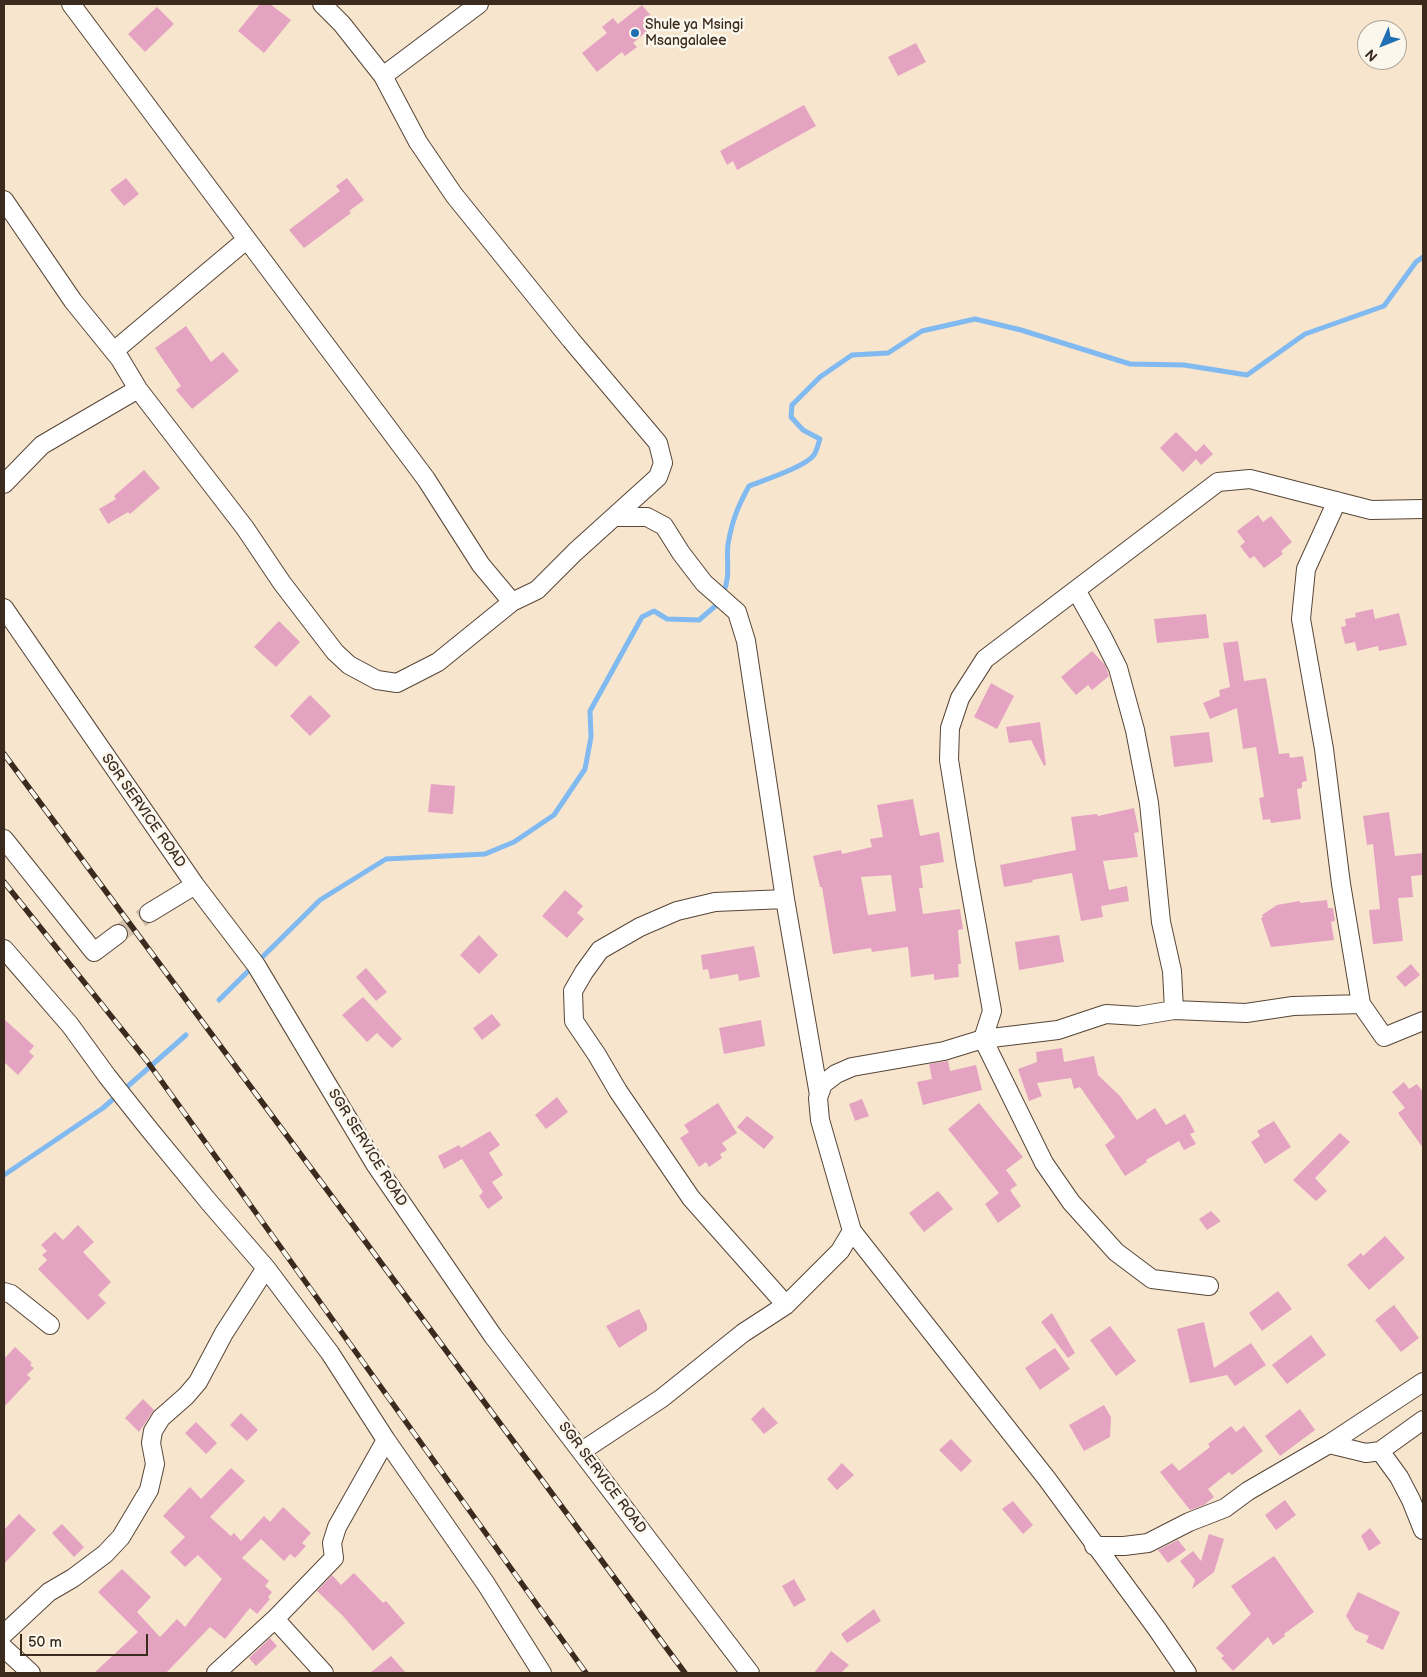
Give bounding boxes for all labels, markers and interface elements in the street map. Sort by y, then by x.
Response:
place label: Shule ya Msingi Msangalalee [645,17,743,49]
north arrow [1357,20,1407,70]
marker: Shule ya Msingi Msangalalee [629,27,641,39]
text: N [1362,45,1381,65]
street label: SGR SERVICE ROAD [97,751,189,871]
street label: SGR SERVICE ROAD [324,1086,410,1210]
street label: SGR SERVICE ROAD [555,1419,649,1537]
scale bar [22,1624,150,1656]
text: 50 m [28,1633,62,1652]

